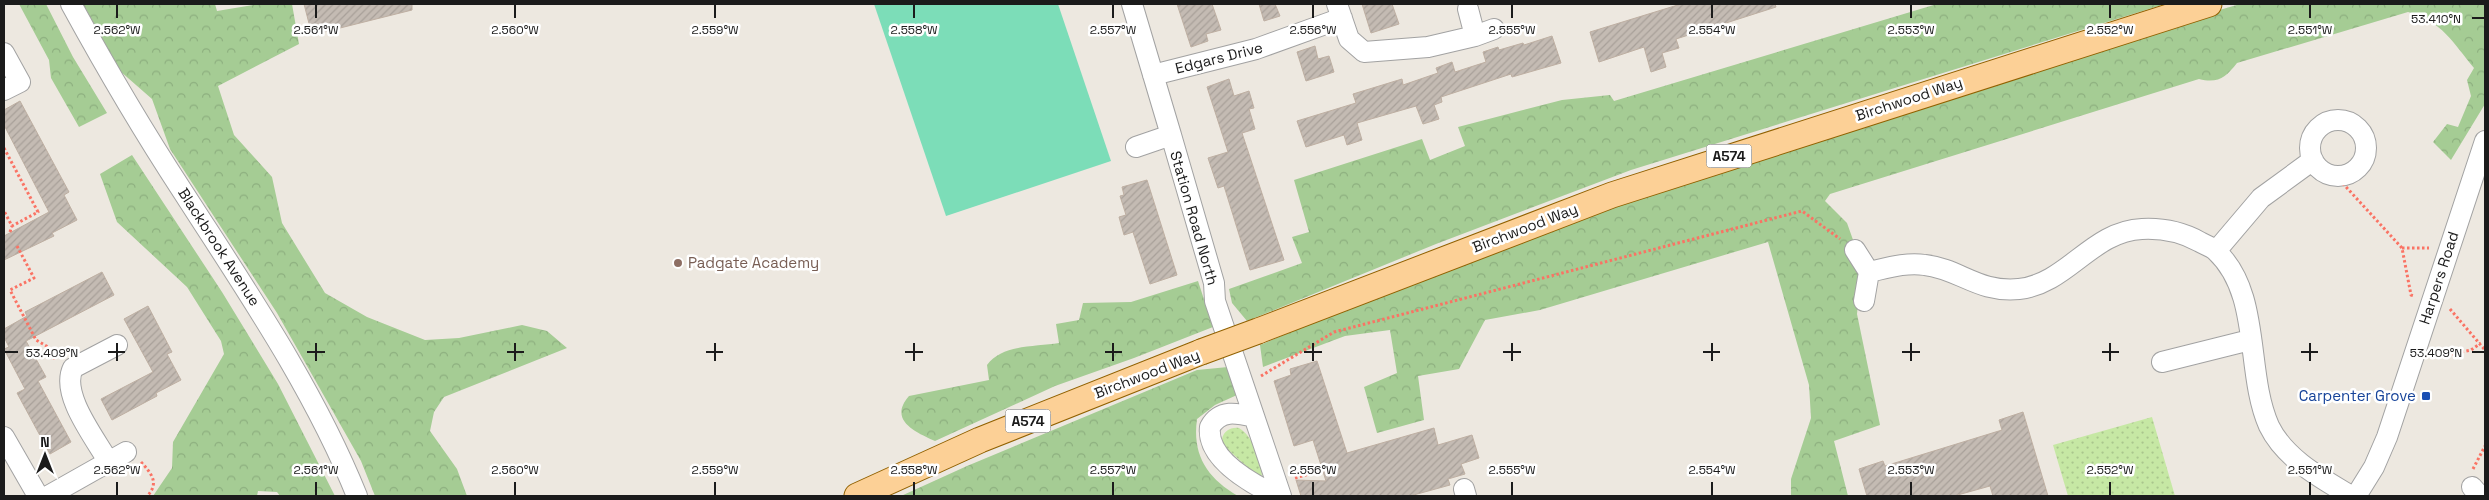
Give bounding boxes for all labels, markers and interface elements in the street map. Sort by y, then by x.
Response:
text: 53.410°N [2411,11,2461,27]
text: 2.562°W [93,22,141,38]
text: 2.561°W [294,22,339,38]
text: 2.560°W [491,22,539,38]
text: 2.559°W [691,22,739,38]
text: 2.558°W [890,22,938,38]
text: 2.557°W [1090,22,1137,38]
text: 2.556°W [1289,22,1337,38]
text: 2.555°W [1489,22,1536,38]
text: 2.554°W [1688,22,1736,38]
text: 2.553°W [1888,22,1935,38]
text: 2.552°W [2087,22,2134,38]
text: 2.551°W [2288,22,2333,38]
street label: Edgars Drive [1173,37,1265,78]
street label: Birchwood Way [1853,72,1965,125]
road number: A574 [1706,144,1752,168]
street label: Station Road North [1166,149,1223,287]
street label: Blackbrook Avenue [174,184,265,310]
street label: Birchwood Way [1469,199,1580,256]
street label: Harpers Road [2415,229,2463,327]
place label: Padgate Academy [688,253,819,272]
marker: Padgate Academy [672,257,684,269]
text: 53.409°N [26,345,78,361]
street label: Birchwood Way [1091,345,1202,402]
text: 53.409°N [2410,345,2462,361]
place label: Carpenter Grove [2299,386,2416,405]
marker: Carpenter Grove [2420,390,2432,402]
road number: A574 [1006,410,1050,432]
north arrow [20,430,70,480]
text: N [40,433,50,451]
text: 2.562°W [93,462,141,478]
text: 2.561°W [294,462,339,478]
text: 2.560°W [491,462,539,478]
text: 2.559°W [691,462,739,478]
text: 2.558°W [890,462,938,478]
text: 2.557°W [1090,462,1137,478]
text: 2.556°W [1289,462,1337,478]
text: 2.555°W [1489,462,1536,478]
text: 2.554°W [1688,462,1736,478]
text: 2.553°W [1888,462,1935,478]
text: 2.552°W [2087,462,2134,478]
text: 2.551°W [2288,462,2333,478]

